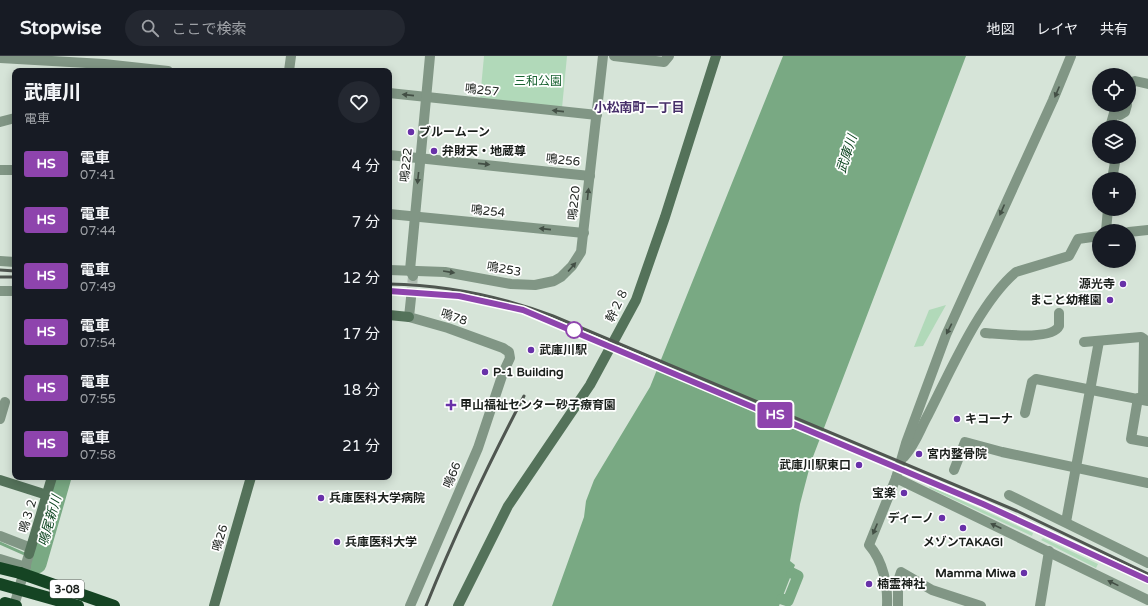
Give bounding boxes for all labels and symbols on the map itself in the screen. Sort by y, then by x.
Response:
park label: 三和公園 [514,74,562,88]
street label: 鳴257 [464,81,500,99]
one-way arrow [1053,87,1059,99]
one-way arrow [402,92,414,99]
district label: 小松南町一丁目 [593,100,685,116]
one-way arrow [552,107,564,114]
place label: ブルームーン [419,125,490,139]
marker: ブルームーン [406,127,416,137]
water label: 武庫川 [833,131,861,175]
place label: 弁財天・地蔵尊 [442,144,526,158]
marker: 弁財天・地蔵尊 [429,146,439,156]
street label: 鳴222 [397,147,415,183]
street label: 鳴256 [545,151,581,169]
one-way arrow [477,161,490,168]
one-way arrow [415,172,421,184]
street label: 鳴220 [565,185,583,221]
one-way arrow [585,188,591,200]
street label: 鳴254 [470,202,506,220]
one-way arrow [999,205,1005,216]
one-way arrow [539,226,551,233]
street label: 鳴253 [486,259,522,279]
one-way arrow [567,261,576,272]
one-way arrow [443,270,455,276]
place label: 源光寺 [1079,277,1115,291]
marker: 源光寺 [1118,279,1128,289]
street label: 幹２８ [603,286,631,324]
place label: まこと幼稚園 [1030,293,1102,307]
marker: まこと幼稚園 [1105,295,1115,305]
street label: 鳴78 [439,306,469,328]
unlabelled marker [565,321,583,339]
one-way arrow [946,323,952,335]
place label: 武庫川駅 [539,343,587,357]
marker: 武庫川駅 [526,345,536,355]
place label: P-1 Building [493,365,564,380]
marker: P-1 Building [480,367,490,377]
place label: 甲山福祉センター砂子療育園 [460,398,616,412]
marker: 甲山福祉センター砂子療育園 [445,399,457,411]
line badge: HS [757,402,793,428]
place label: キコーナ [965,412,1013,426]
marker: キコーナ [952,414,962,424]
place label: 宮内整骨院 [927,447,987,461]
marker: 宮内整骨院 [914,449,924,459]
place label: 武庫川駅東口 [779,458,851,472]
street label: 鳴66 [440,460,464,490]
marker: 武庫川駅東口 [854,460,864,470]
place label: 宝楽 [872,486,896,500]
marker: 宝楽 [899,488,909,498]
place label: 兵庫医科大学病院 [329,491,425,505]
water label: 鳴尾新川 [35,492,65,548]
marker: 兵庫医科大学病院 [316,493,326,503]
street label: 鳴３２ [16,496,40,534]
place label: ディーノ [888,511,934,525]
marker: ディーノ [937,513,947,523]
street label: 鳴26 [210,523,230,553]
marker: メゾンTAKAGI [958,523,968,533]
one-way arrow [991,523,1002,529]
one-way arrow [872,524,878,535]
place label: 兵庫医科大学 [345,535,417,549]
place label: メゾンTAKAGI [923,535,1003,549]
marker: 兵庫医科大学 [332,537,342,547]
place label: Mamma Miwa [935,566,1016,580]
marker: Mamma Miwa [1019,568,1029,578]
place label: 楠霊神社 [877,577,925,591]
marker: 楠霊神社 [864,579,874,589]
road number: 3-08 [50,580,84,598]
one-way arrow [1108,580,1119,586]

